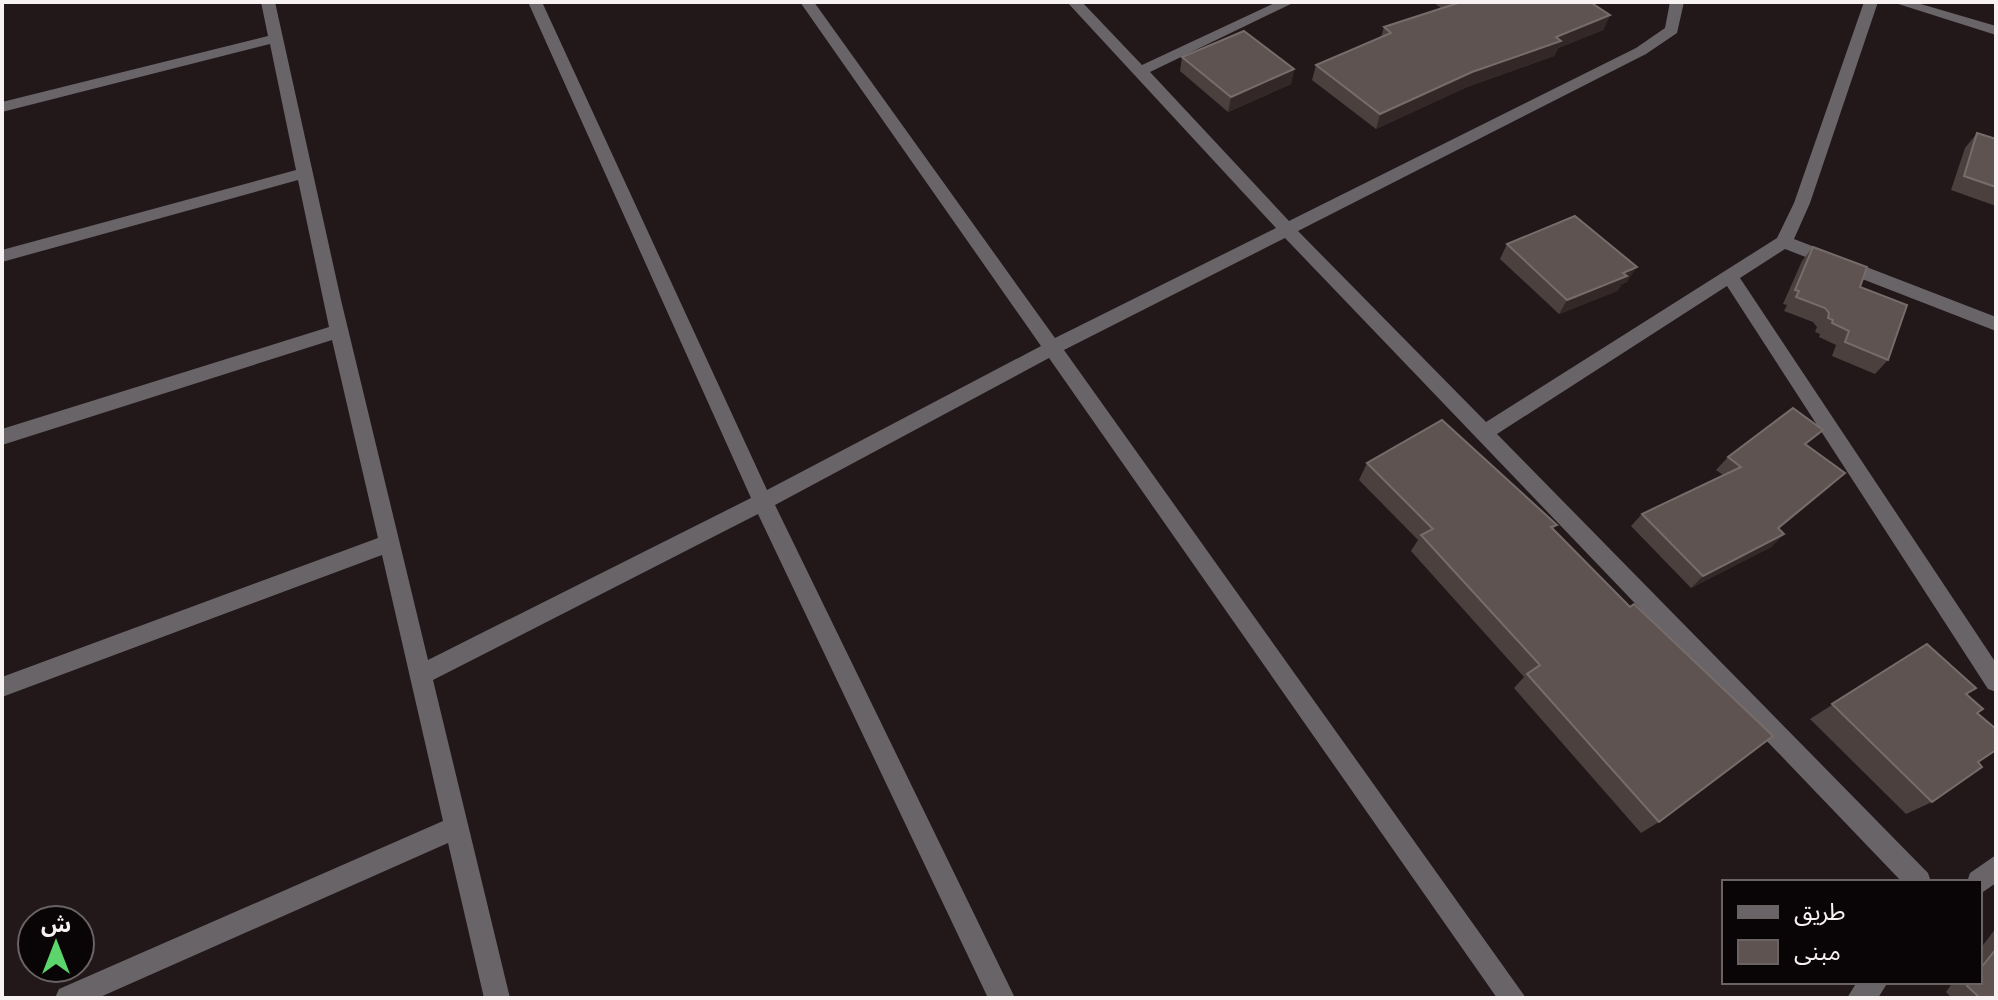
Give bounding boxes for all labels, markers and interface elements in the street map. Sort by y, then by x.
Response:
legend [1722,880,1982,984]
text: طريق [1794,896,1846,927]
north arrow [16,904,96,984]
text: ش [41,910,71,938]
text: مبنى [1794,936,1841,967]

